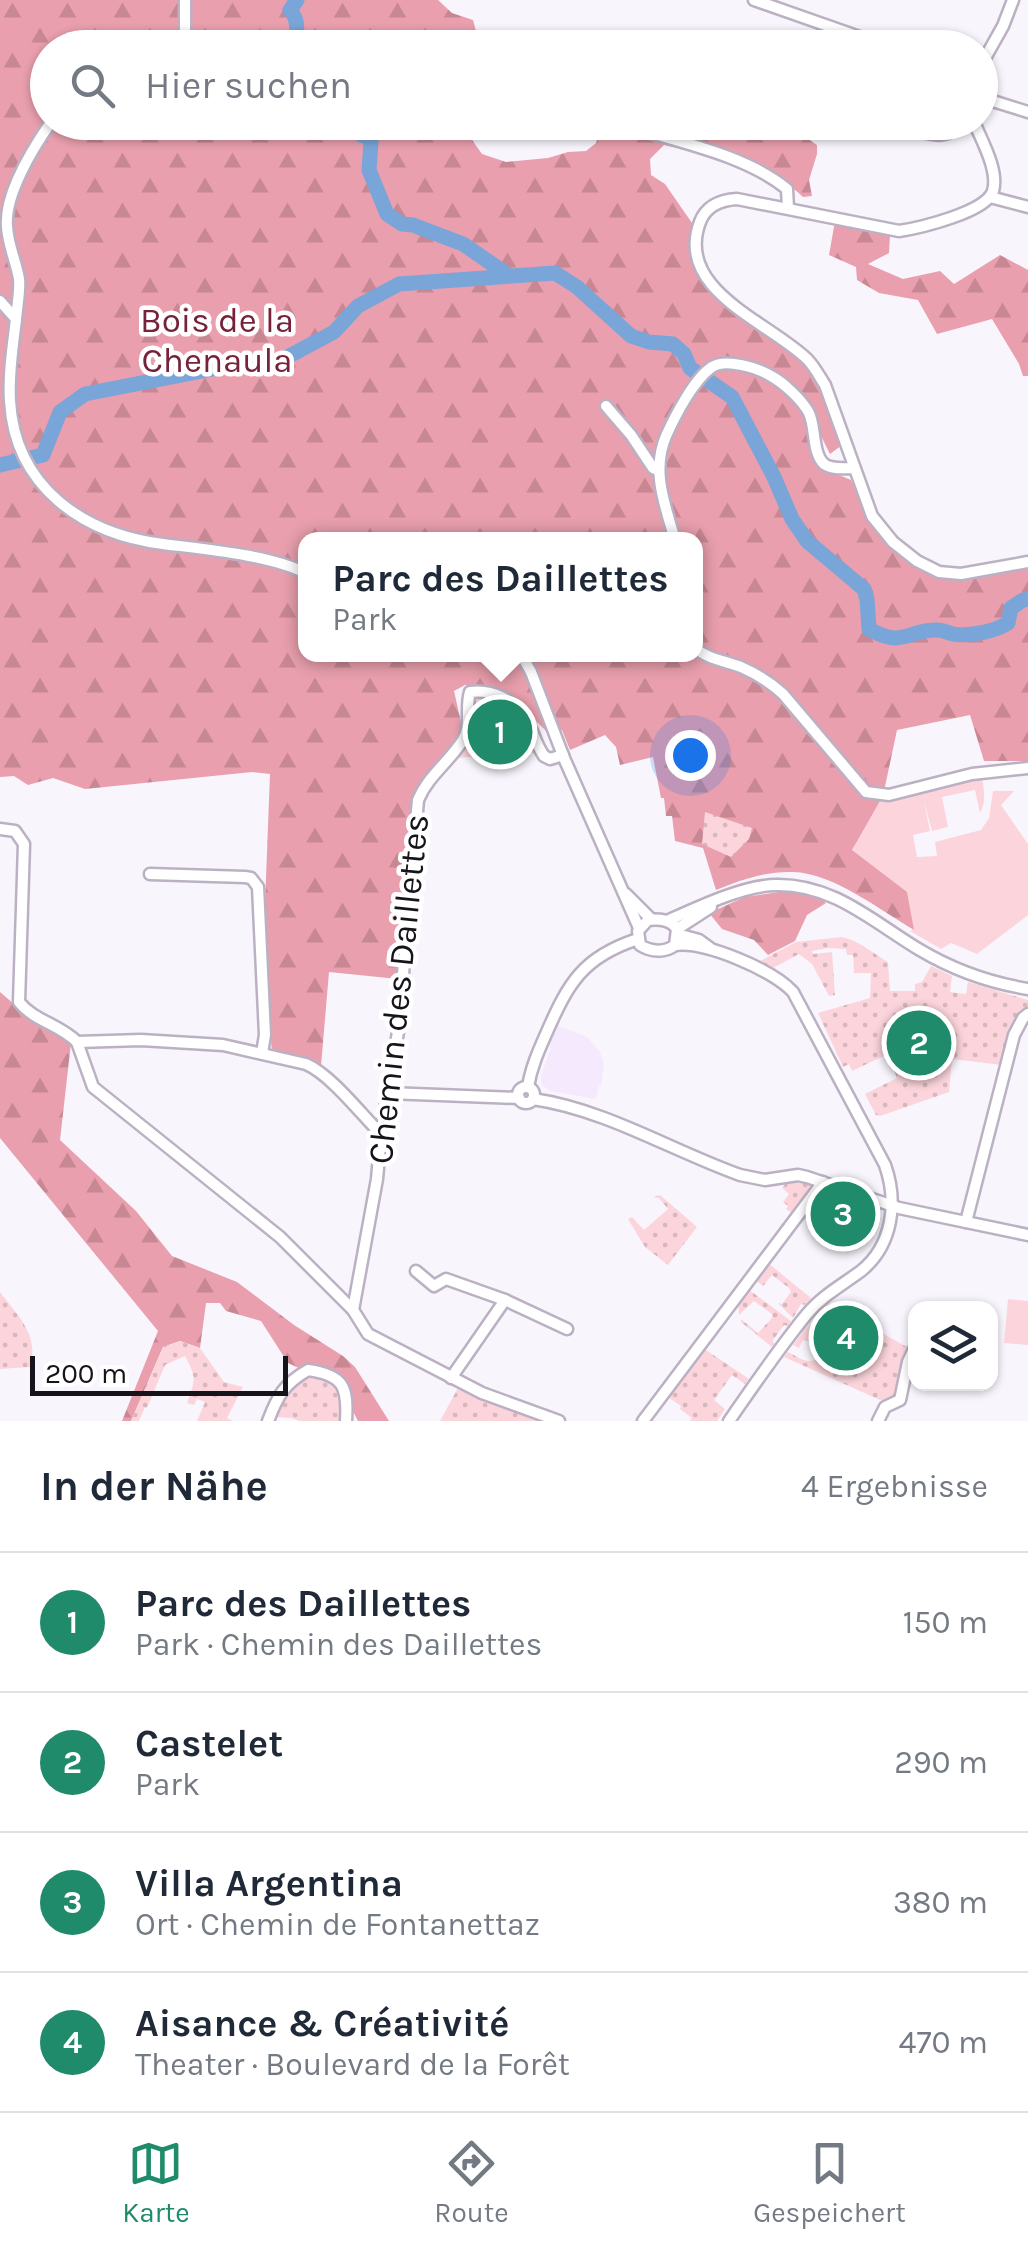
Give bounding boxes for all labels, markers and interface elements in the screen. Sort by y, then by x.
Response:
search box [30,30,998,140]
icon: search [65,58,120,113]
text: Hier suchen [145,63,352,108]
park label: Bois de la Chenaula [140,300,294,381]
popup [298,532,703,662]
text: Parc des Daillettes [332,556,669,601]
text: Park [332,601,397,638]
pin: 1 [468,694,532,770]
your location [665,730,716,781]
street label: Chemin des Daillettes [360,812,437,1166]
pin: 2 [886,1006,952,1080]
pin: 3 [810,1176,876,1252]
pin: 4 [814,1300,878,1376]
map controls [908,1301,998,1391]
button: layers [908,1301,998,1391]
scale bar [30,1351,288,1396]
text: 200 m [45,1357,127,1390]
text: In der Nähe [40,1461,268,1511]
text: 4 Ergebnisse [801,1468,988,1505]
text: Parc des Daillettes [135,1581,471,1626]
text: 1 [67,1604,78,1641]
text: 150 m [903,1604,988,1641]
text: Park · Chemin des Daillettes [135,1626,542,1663]
text: Castelet [135,1721,283,1766]
text: 2 [63,1744,82,1781]
text: 290 m [894,1744,988,1781]
text: Park [135,1766,200,1803]
text: Villa Argentina [135,1861,403,1906]
text: 3 [63,1884,82,1921]
text: 380 m [893,1884,988,1921]
text: Ort · Chemin de Fontanettaz [135,1906,540,1943]
text: Aisance & Créativité [135,2001,509,2046]
text: 4 [63,2024,82,2061]
text: 470 m [899,2024,988,2061]
text: Theater · Boulevard de la Forêt [135,2046,570,2083]
tab: Karte [122,2136,190,2229]
tab: Route [434,2136,509,2229]
tab: Gespeichert [753,2136,906,2229]

